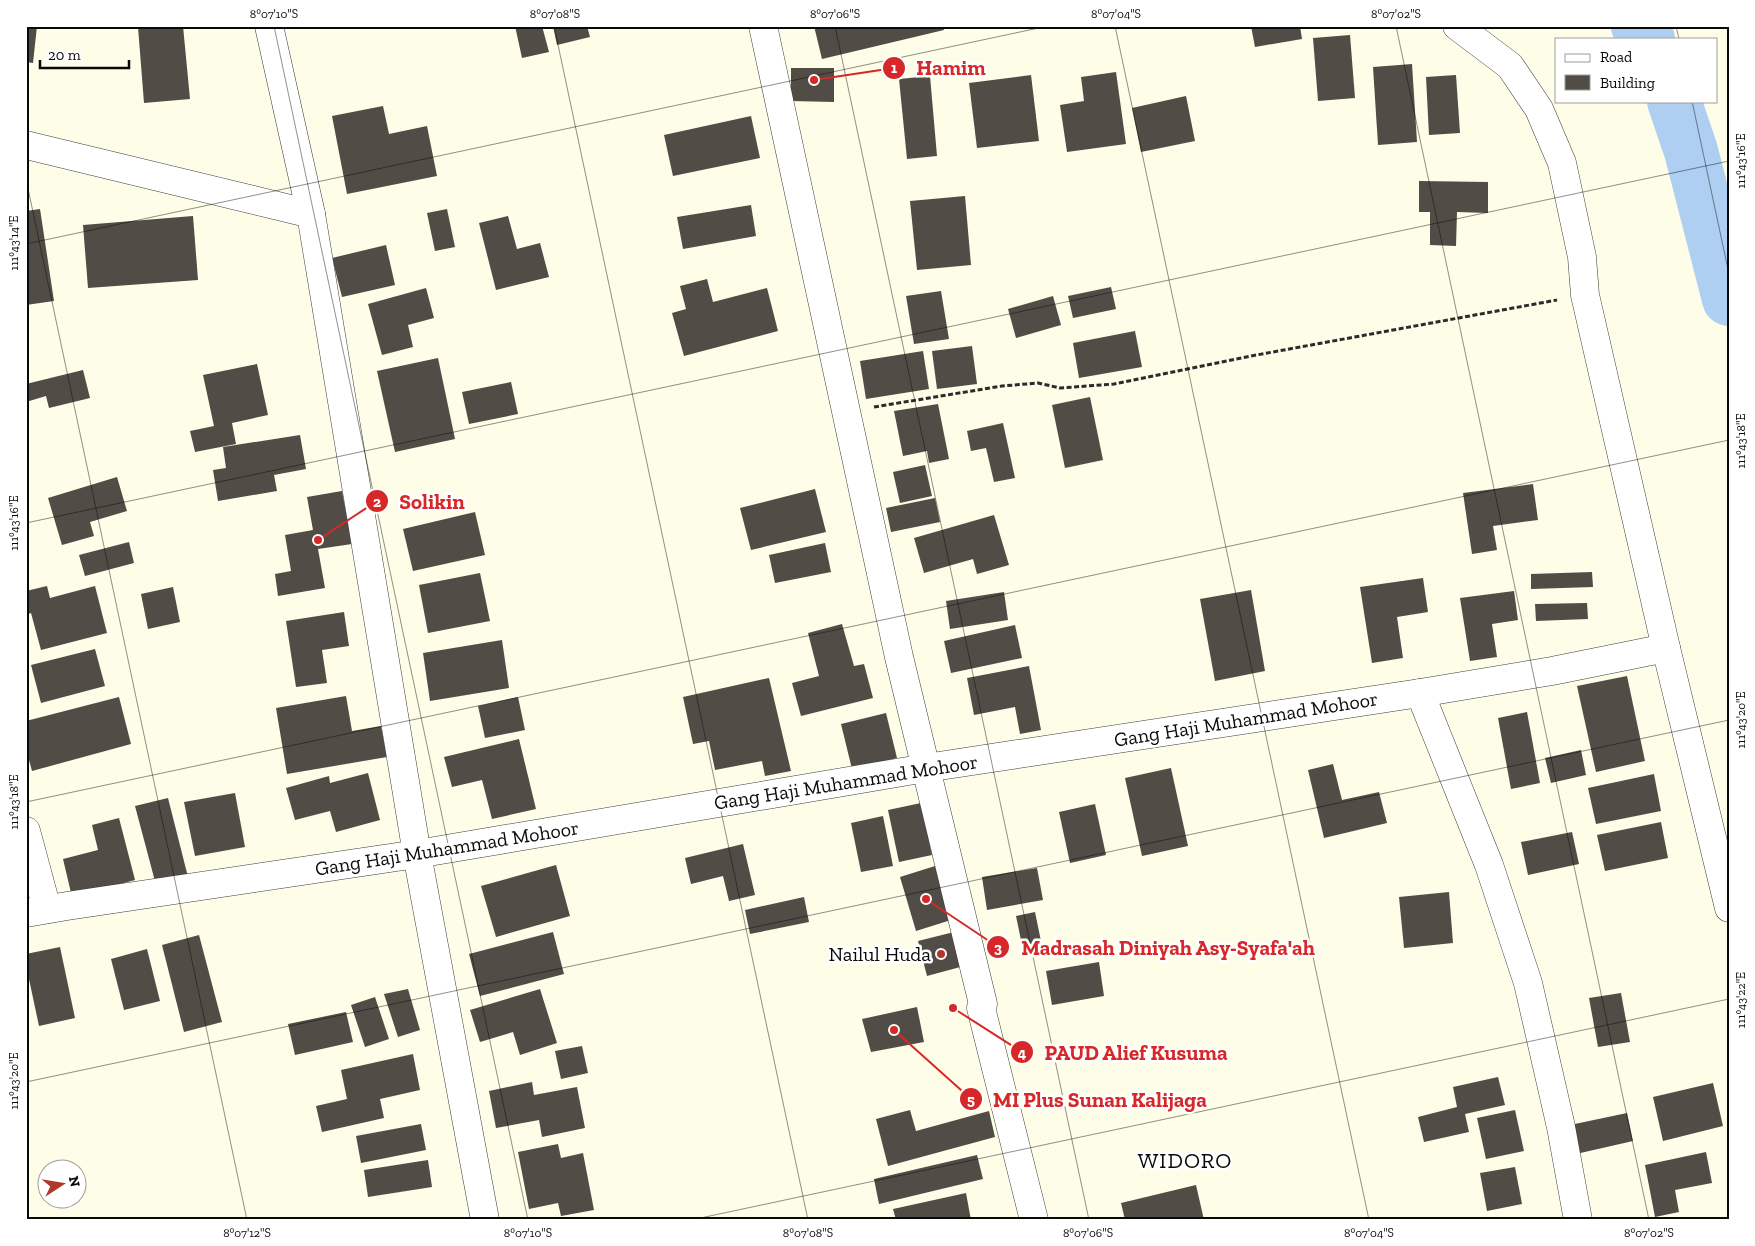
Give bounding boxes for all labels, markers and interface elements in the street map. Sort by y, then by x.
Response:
text: 8°07'10"S [250,7,298,21]
text: 8°07'08"S [530,7,580,21]
text: 8°07'06"S [810,7,860,21]
text: 8°07'04"S [1091,7,1141,21]
text: 8°07'02"S [1371,7,1421,21]
scale bar [40,38,129,70]
legend [1555,38,1718,102]
text: 20 m [48,46,81,64]
text: Road [1600,48,1633,66]
callout: Hamim [881,50,996,86]
text: Hamim [916,55,986,80]
text: 1 [891,59,897,77]
text: Building [1600,74,1655,92]
text: 111°43'16"E [1734,134,1748,189]
text: 111°43'14"E [7,216,21,270]
text: 111°43'18"E [1734,413,1748,469]
callout: Solikin [365,483,475,519]
text: Solikin [399,489,465,514]
text: 2 [373,493,381,511]
text: 111°43'16"E [7,496,21,551]
street label: Gang Haji Muhammad Mohoor [1112,686,1380,752]
text: 111°43'20"E [1734,691,1748,749]
street label: Gang Haji Muhammad Mohoor [712,749,980,815]
text: 111°43'18"E [7,774,21,830]
street label: Gang Haji Muhammad Mohoor [313,815,581,881]
callout: Madrasah Diniyah Asy-Syafa'ah [986,929,1325,965]
text: Madrasah Diniyah Asy-Syafa'ah [1021,935,1315,960]
text: 3 [994,939,1002,957]
place label: Nailul Huda [829,942,931,966]
marker: Nailul Huda [935,948,947,960]
text: 111°43'22"E [1734,972,1748,1028]
callout: PAUD Alief Kusuma [1009,1034,1238,1070]
text: PAUD Alief Kusuma [1044,1040,1228,1065]
text: 4 [1018,1044,1027,1062]
text: 111°43'20"E [7,1052,21,1110]
callout: MI Plus Sunan Kalijaga [958,1081,1217,1117]
text: MI Plus Sunan Kalijaga [993,1087,1207,1112]
text: 5 [967,1091,975,1109]
district label: WIDORO [1138,1147,1232,1174]
north arrow [38,1158,88,1208]
text: N [65,1174,84,1189]
text: 8°07'12"S [223,1226,271,1240]
text: 8°07'10"S [504,1226,552,1240]
text: 8°07'08"S [783,1226,833,1240]
text: 8°07'06"S [1063,1226,1113,1240]
text: 8°07'04"S [1344,1226,1394,1240]
text: 8°07'02"S [1624,1226,1674,1240]

